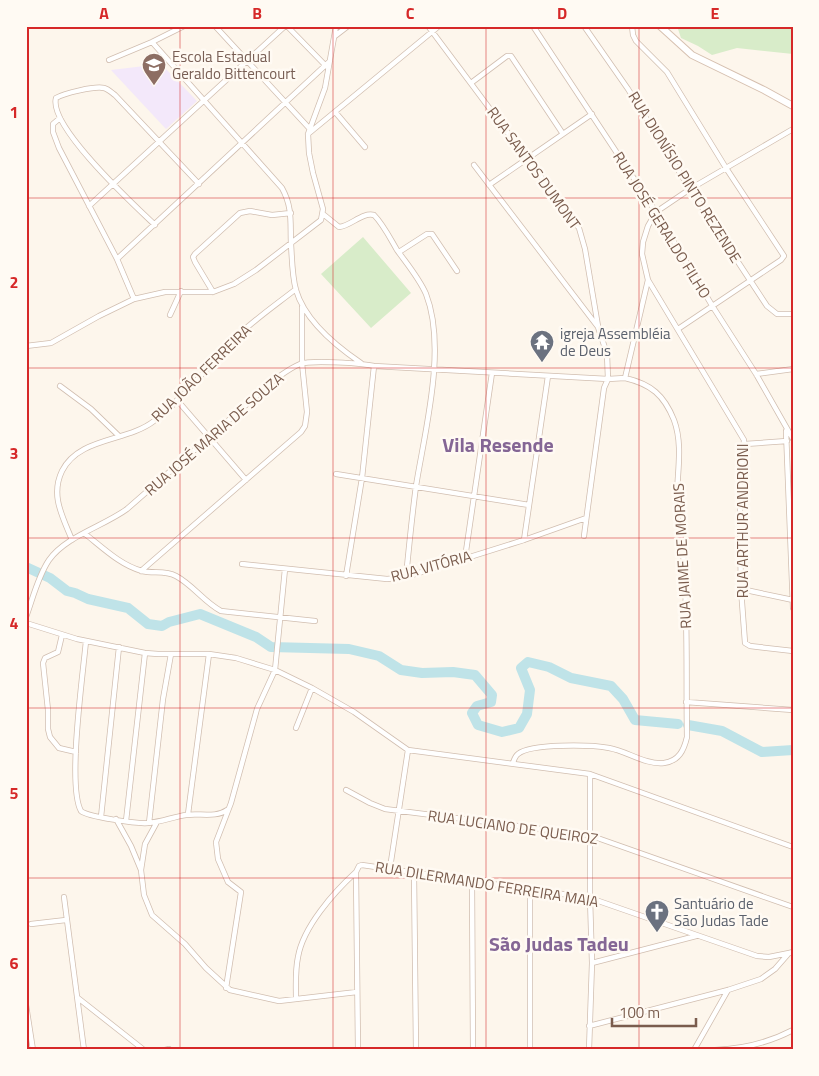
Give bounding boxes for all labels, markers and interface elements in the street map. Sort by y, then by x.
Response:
text: A [99,1,109,25]
text: B [252,1,262,25]
text: C [406,1,415,25]
text: D [557,1,567,25]
text: E [711,1,720,25]
place label: Escola Estadual Geraldo Bittencourt [172,45,296,85]
school or university icon: Escola Estadual Geraldo Bittencourt [141,52,167,86]
street label: RUA DIONÍSIO PINTO REZENDE [623,87,747,267]
text: 1 [10,100,18,124]
street label: RUA SANTOS DUMONT [482,102,587,234]
street label: RUA JOSÉ GERALDO FILHO [607,147,717,303]
text: 2 [10,270,18,294]
street label: RUA JOÃO FERREIRA [146,319,256,427]
place label: igreja Assembléia de Deus [560,322,671,362]
temple icon: igreja Assembléia de Deus [529,329,555,363]
street label: RUA JOSÉ MARIA DE SOUZA [139,367,289,501]
district label: Vila Resende [442,429,554,460]
text: 3 [10,441,18,465]
street label: RUA ARTHUR ANDRIONI [731,444,754,598]
street label: RUA JAIME DE MORAIS [667,483,697,629]
street label: RUA VITÓRIA [388,544,474,588]
text: 4 [10,611,19,635]
text: 5 [10,781,19,805]
street label: RUA LUCIANO DE QUEIROZ [426,804,600,850]
street label: RUA DILERMANDO FERREIRA MAIA [374,855,600,913]
place label: Santuário de São Judas Tade [674,892,768,932]
church icon: Santuário de São Judas Tade [644,899,670,933]
district label: São Judas Tadeu [489,928,629,959]
text: 6 [10,951,19,975]
scale bar [612,996,695,1028]
text: 100 m [619,1001,660,1024]

